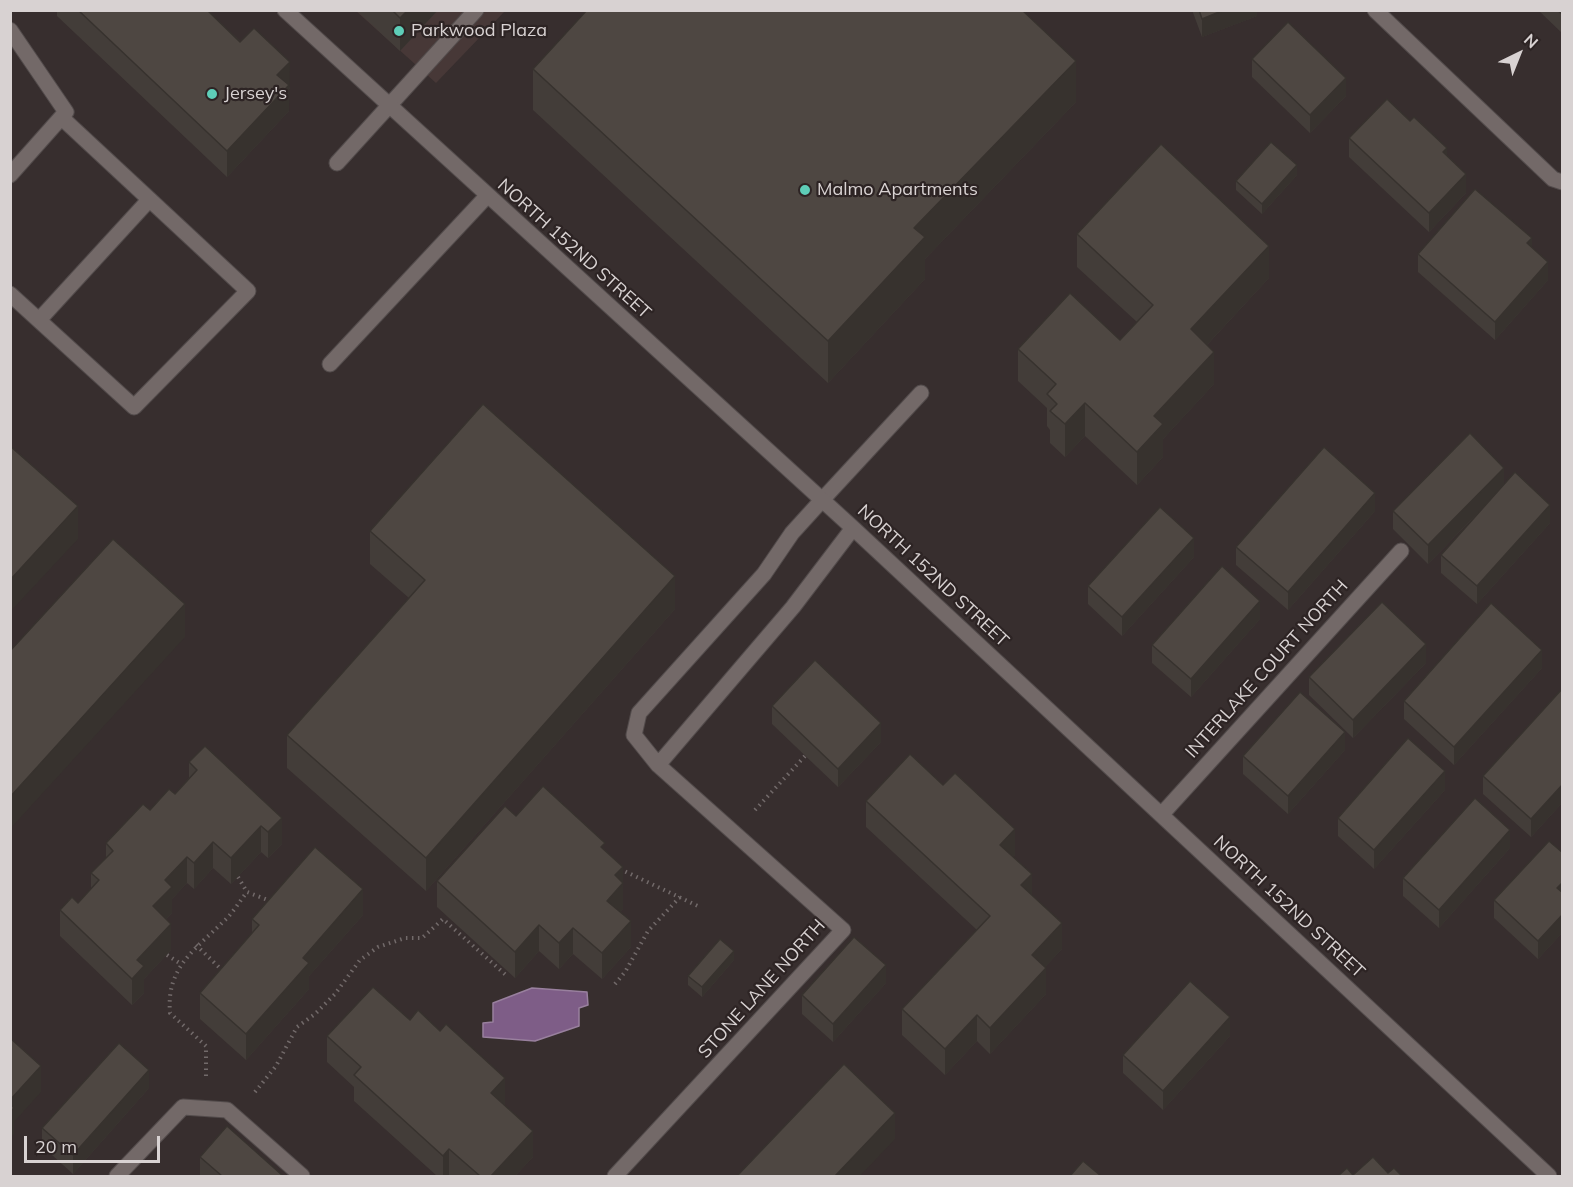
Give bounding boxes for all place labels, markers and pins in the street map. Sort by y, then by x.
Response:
place label: Parkwood Plaza [411,20,547,42]
marker: Parkwood Plaza [392,24,406,38]
place label: Jersey's [224,83,287,105]
marker: Jersey's [205,87,219,101]
place label: Malmo Apartments [817,179,978,201]
marker: Malmo Apartments [798,183,812,197]

